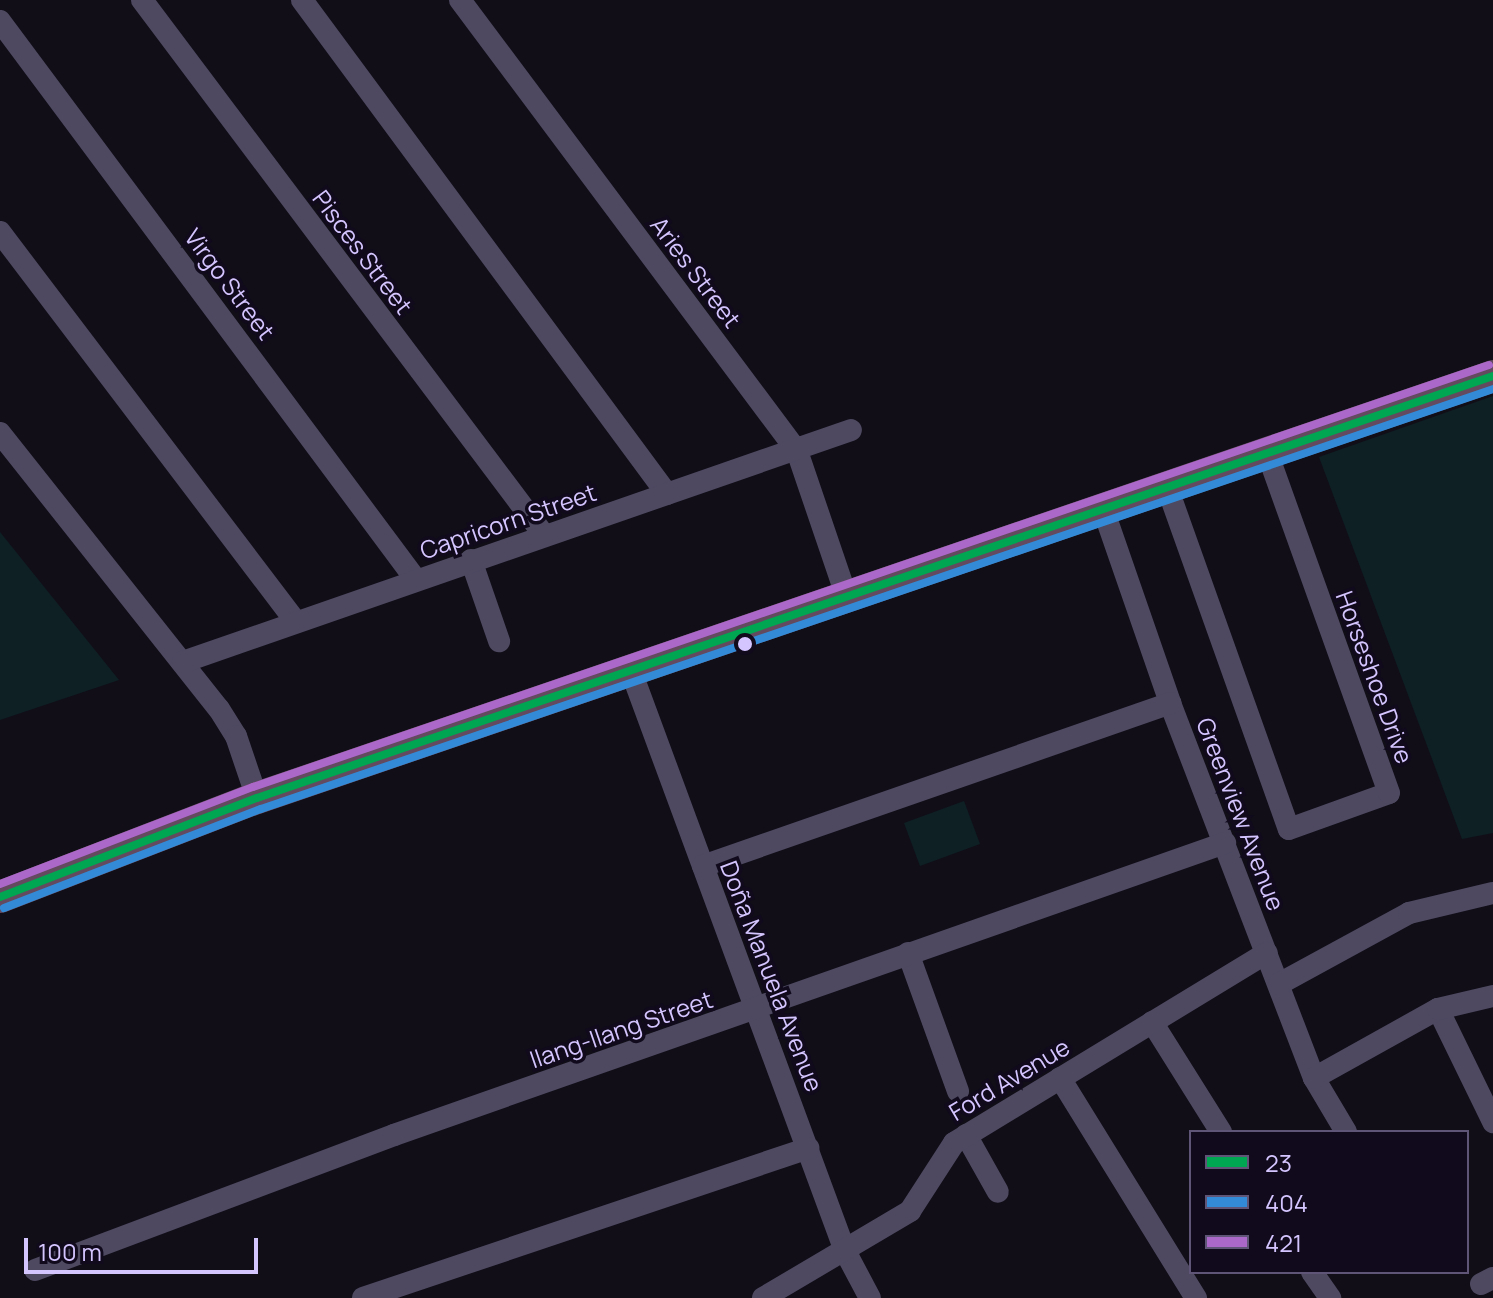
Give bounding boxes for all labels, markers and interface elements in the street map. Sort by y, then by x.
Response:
street label: Pisces Street [307,184,419,320]
street label: Aries Street [645,211,747,333]
street label: Virgo Street [179,223,281,345]
street label: Capricorn Street [416,477,600,565]
street label: Horseshoe Drive [1330,587,1420,767]
unlabelled marker [737,636,753,652]
street label: Greenview Avenue [1191,714,1291,914]
street label: Doña Manuela Avenue [715,857,829,1095]
street label: Ilang-Ilang Street [526,984,716,1074]
street label: Ford Avenue [944,1032,1074,1126]
legend [1189,1130,1469,1274]
text: 23 [1265,1146,1292,1179]
text: 404 [1265,1186,1308,1219]
scale bar [28,1222,262,1272]
text: 421 [1265,1226,1302,1259]
text: 100 m [38,1235,102,1268]

